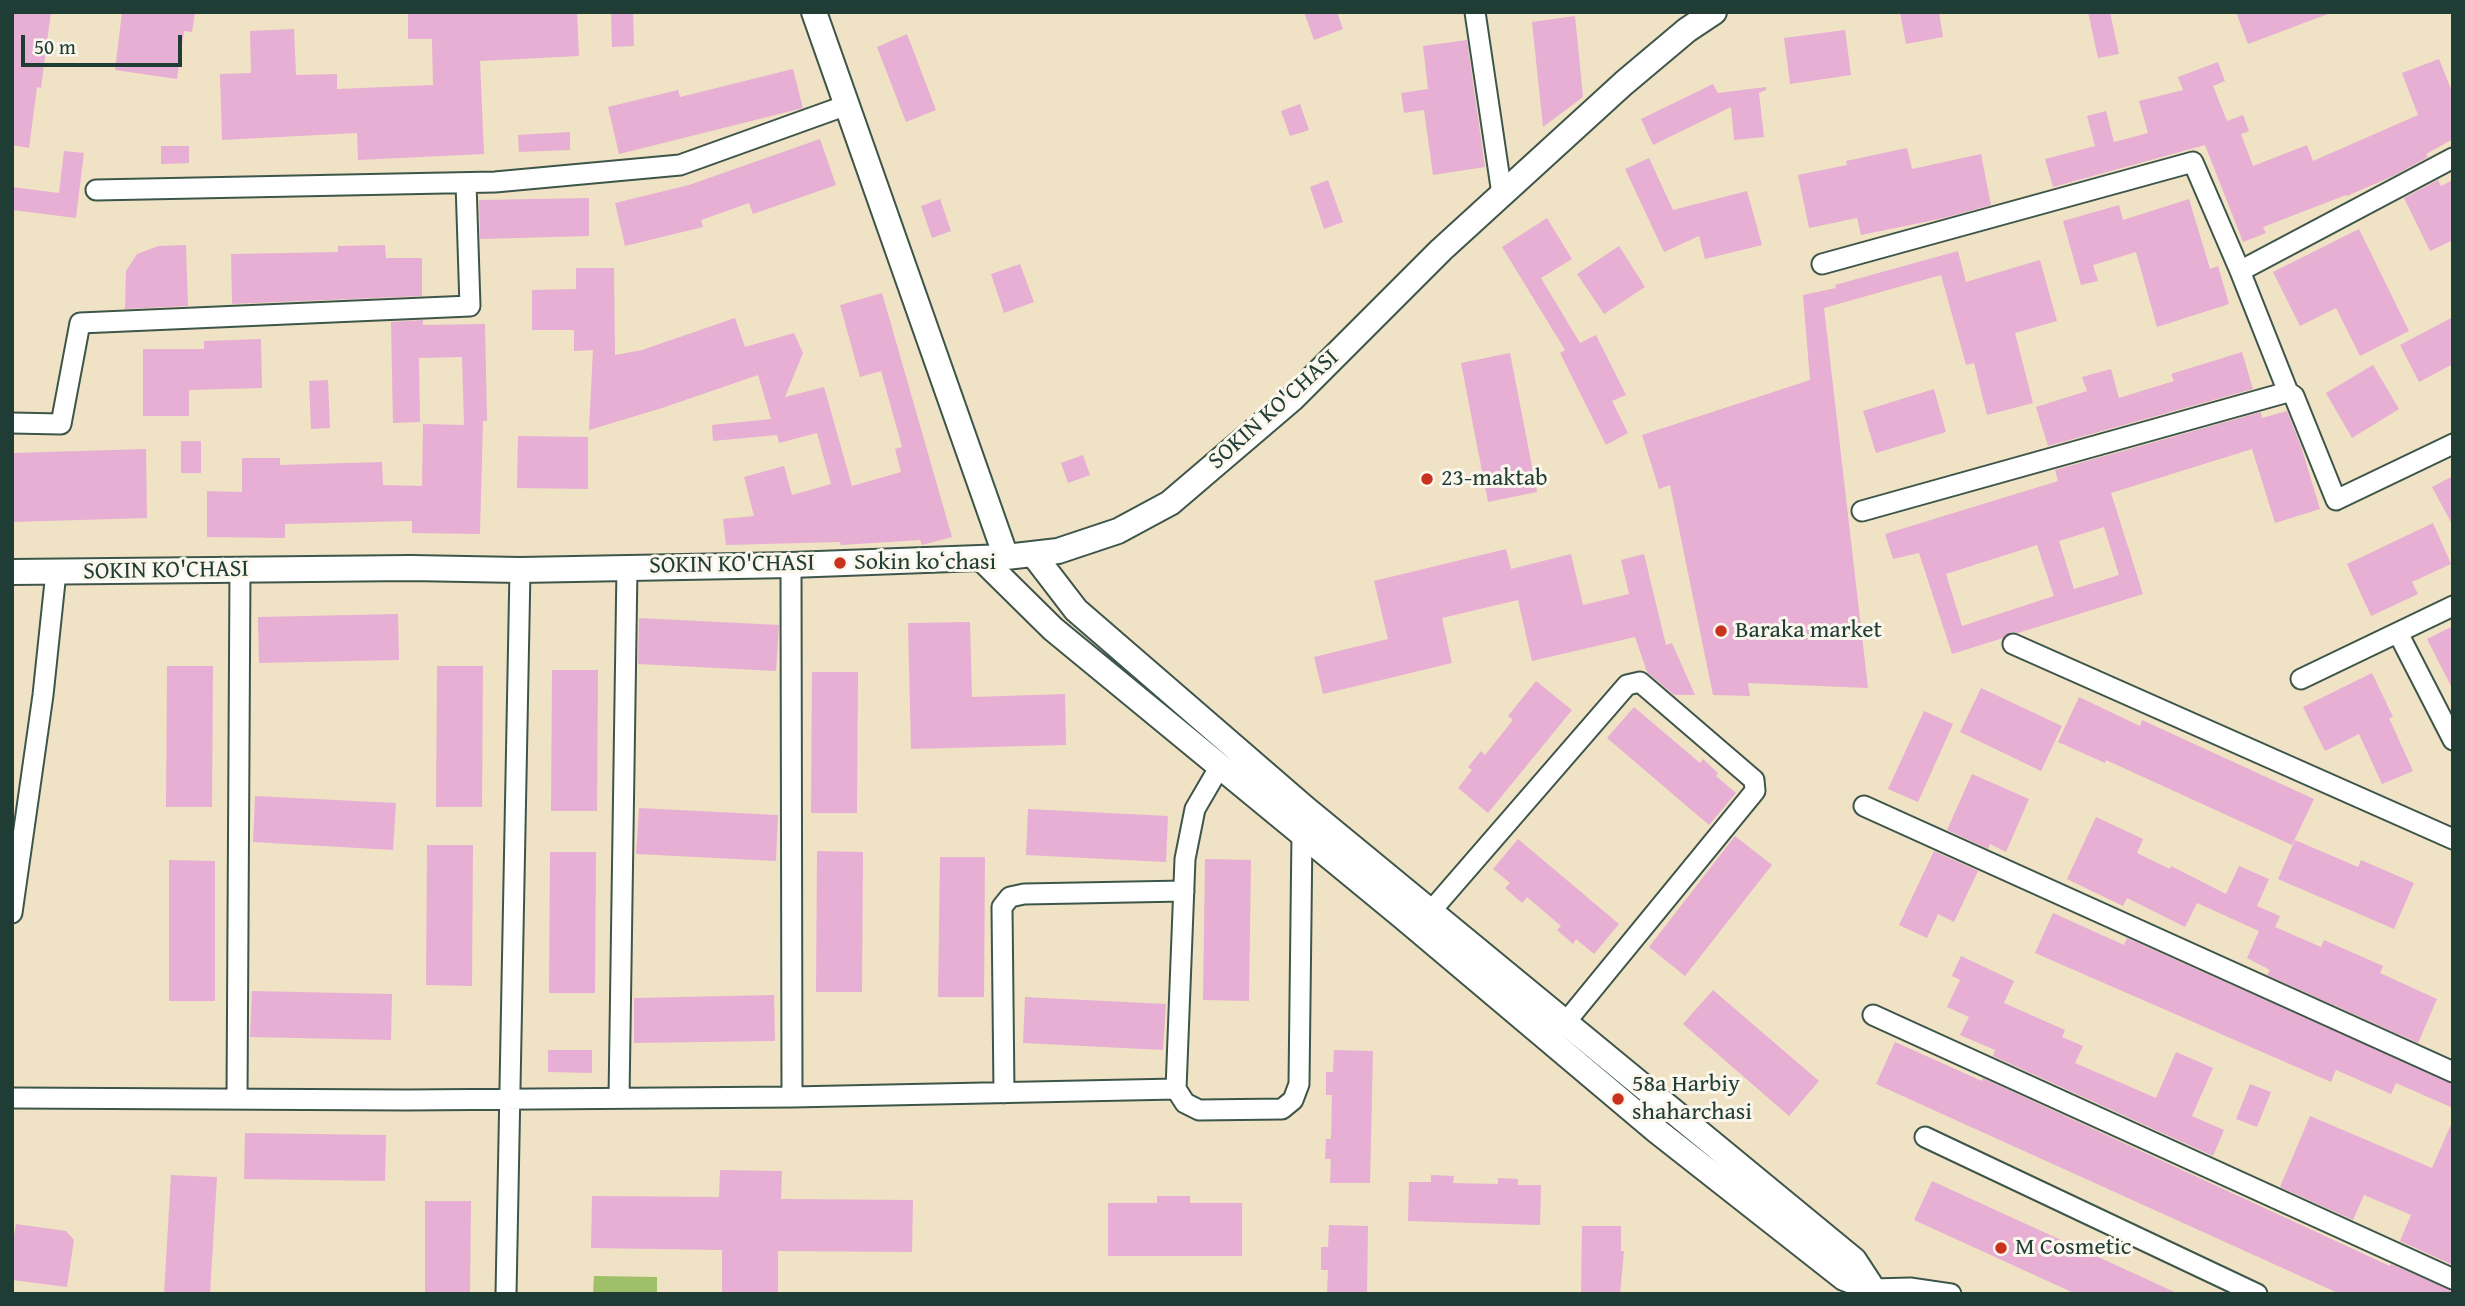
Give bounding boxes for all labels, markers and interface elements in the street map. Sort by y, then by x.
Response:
scale bar [24,21,186,65]
text: 50 m [34,31,76,62]
street label: SOKIN KO'CHASI [1203,344,1345,476]
place label: 23-maktab [1441,465,1548,493]
marker: 23-maktab [1419,471,1435,487]
street label: SOKIN KO'CHASI [649,549,815,581]
place label: Sokin koʻchasi [854,549,996,577]
street label: SOKIN KO'CHASI [83,555,249,587]
marker: Sokin koʻchasi [832,555,848,571]
place label: Baraka market [1735,617,1882,645]
marker: Baraka market [1713,623,1729,639]
place label: 58a Harbiy shaharchasi [1632,1071,1752,1127]
marker: 58a Harbiy shaharchasi [1610,1091,1626,1107]
place label: M Cosmetic [2015,1234,2131,1262]
marker: M Cosmetic [1993,1240,2009,1256]

